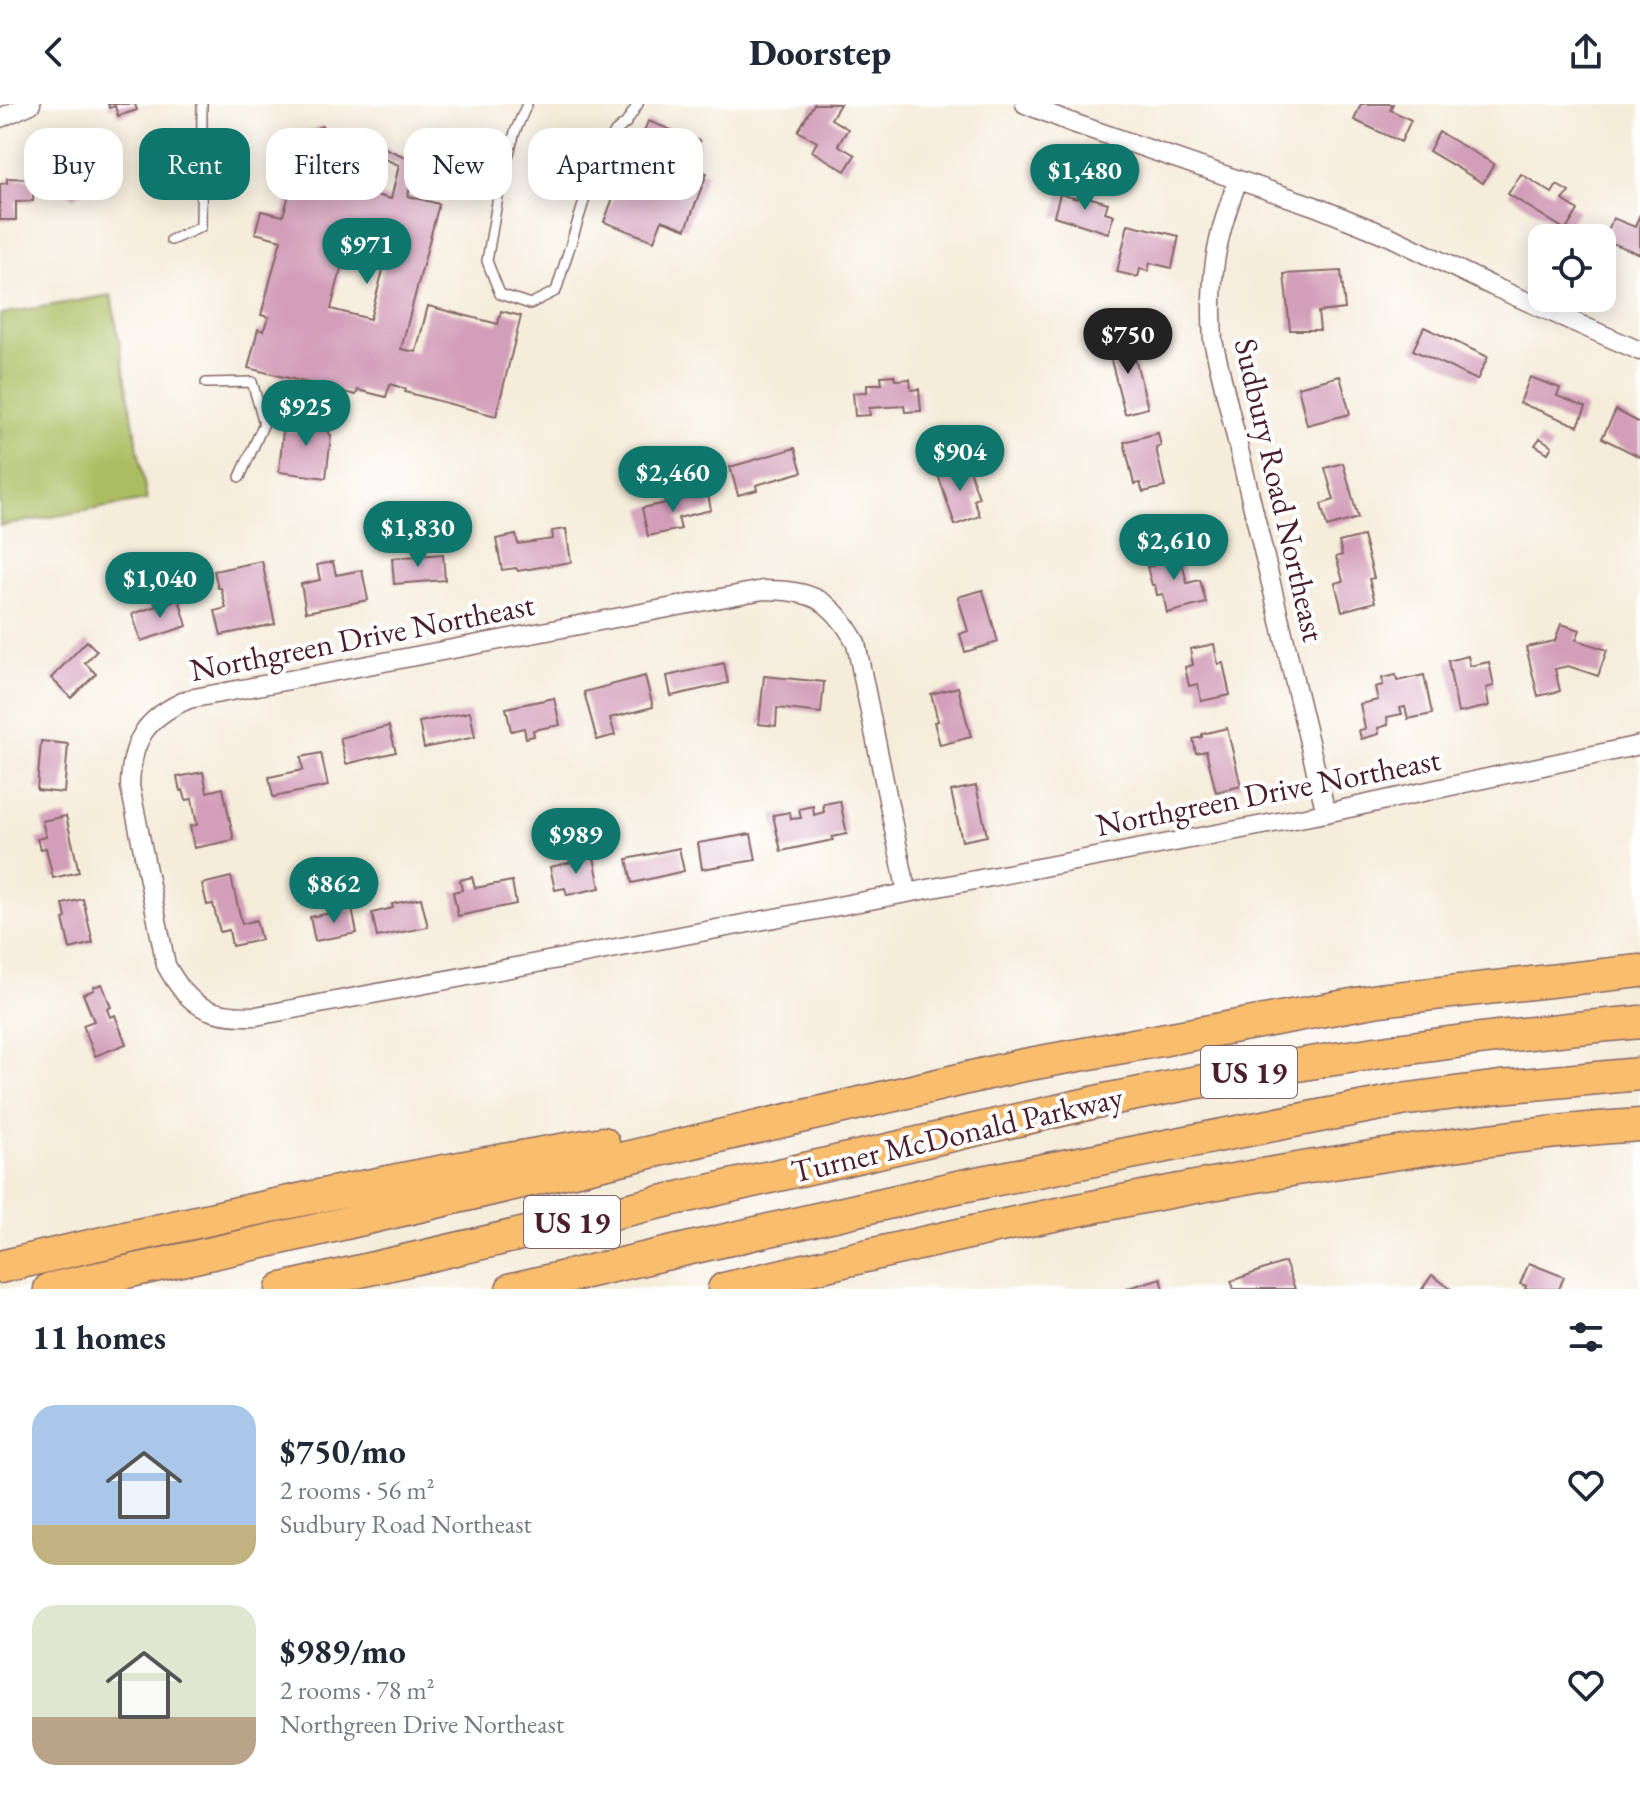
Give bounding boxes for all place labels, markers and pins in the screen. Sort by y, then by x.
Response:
pin: $1,480 [1020,144,1150,212]
pin: $971 [320,218,414,286]
pin: $750 [1081,308,1175,376]
pin: $925 [259,380,353,448]
pin: $904 [913,425,1007,493]
pin: $2,460 [608,446,738,514]
pin: $1,830 [353,501,483,569]
pin: $2,610 [1109,514,1239,582]
pin: $1,040 [95,552,225,620]
pin: $989 [529,808,623,876]
pin: $862 [287,857,381,925]

